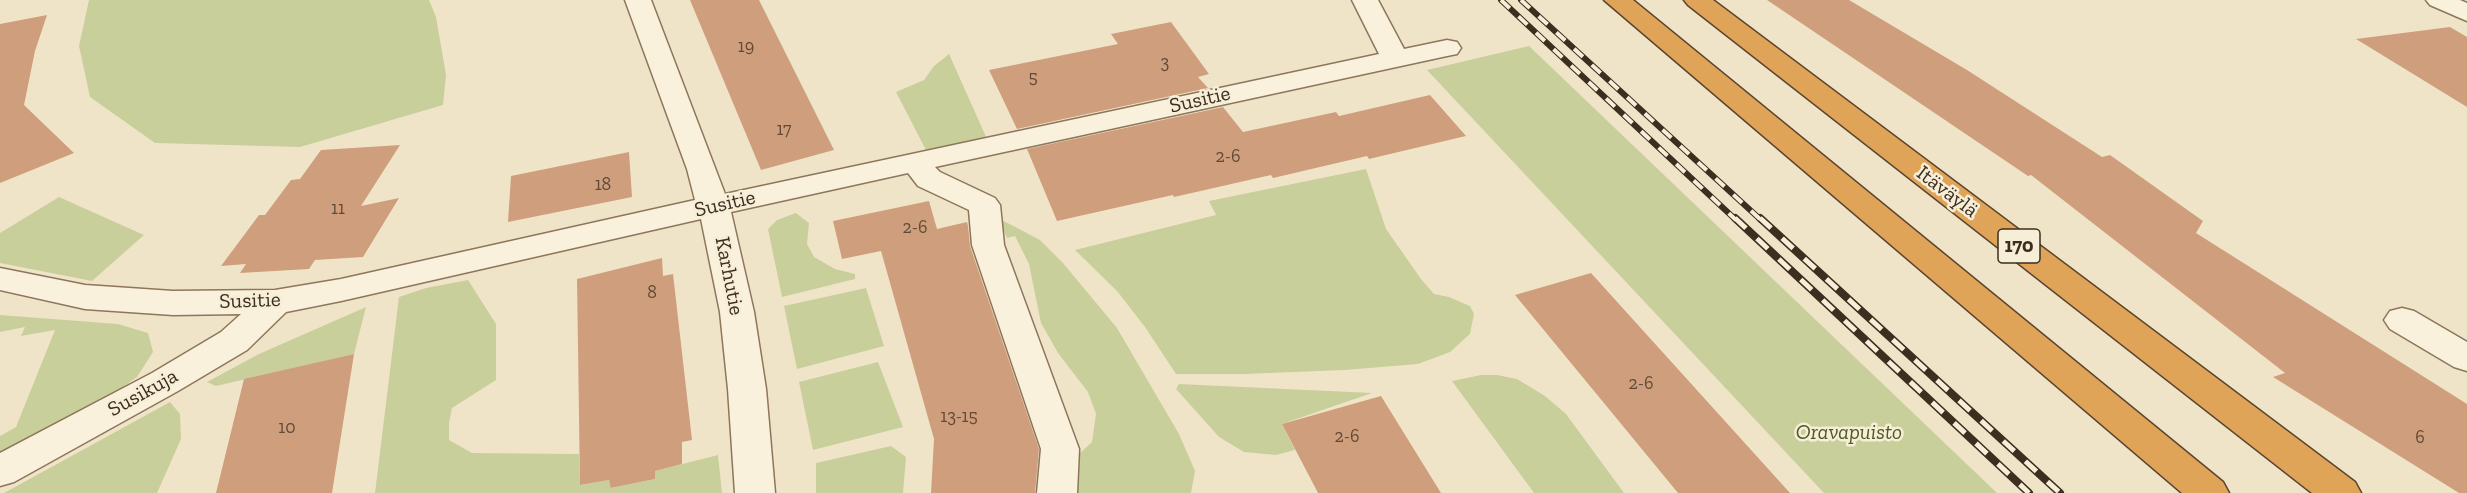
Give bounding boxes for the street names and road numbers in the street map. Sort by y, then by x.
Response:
street label: Susitie [1167,81,1233,119]
street label: Itäväylä [1911,161,1983,223]
street label: Susitie [692,185,758,223]
road number: 170 [1998,229,2040,263]
street label: Karhutie [709,235,749,317]
street label: Susitie [219,287,281,315]
street label: Susikuja [104,364,182,422]

